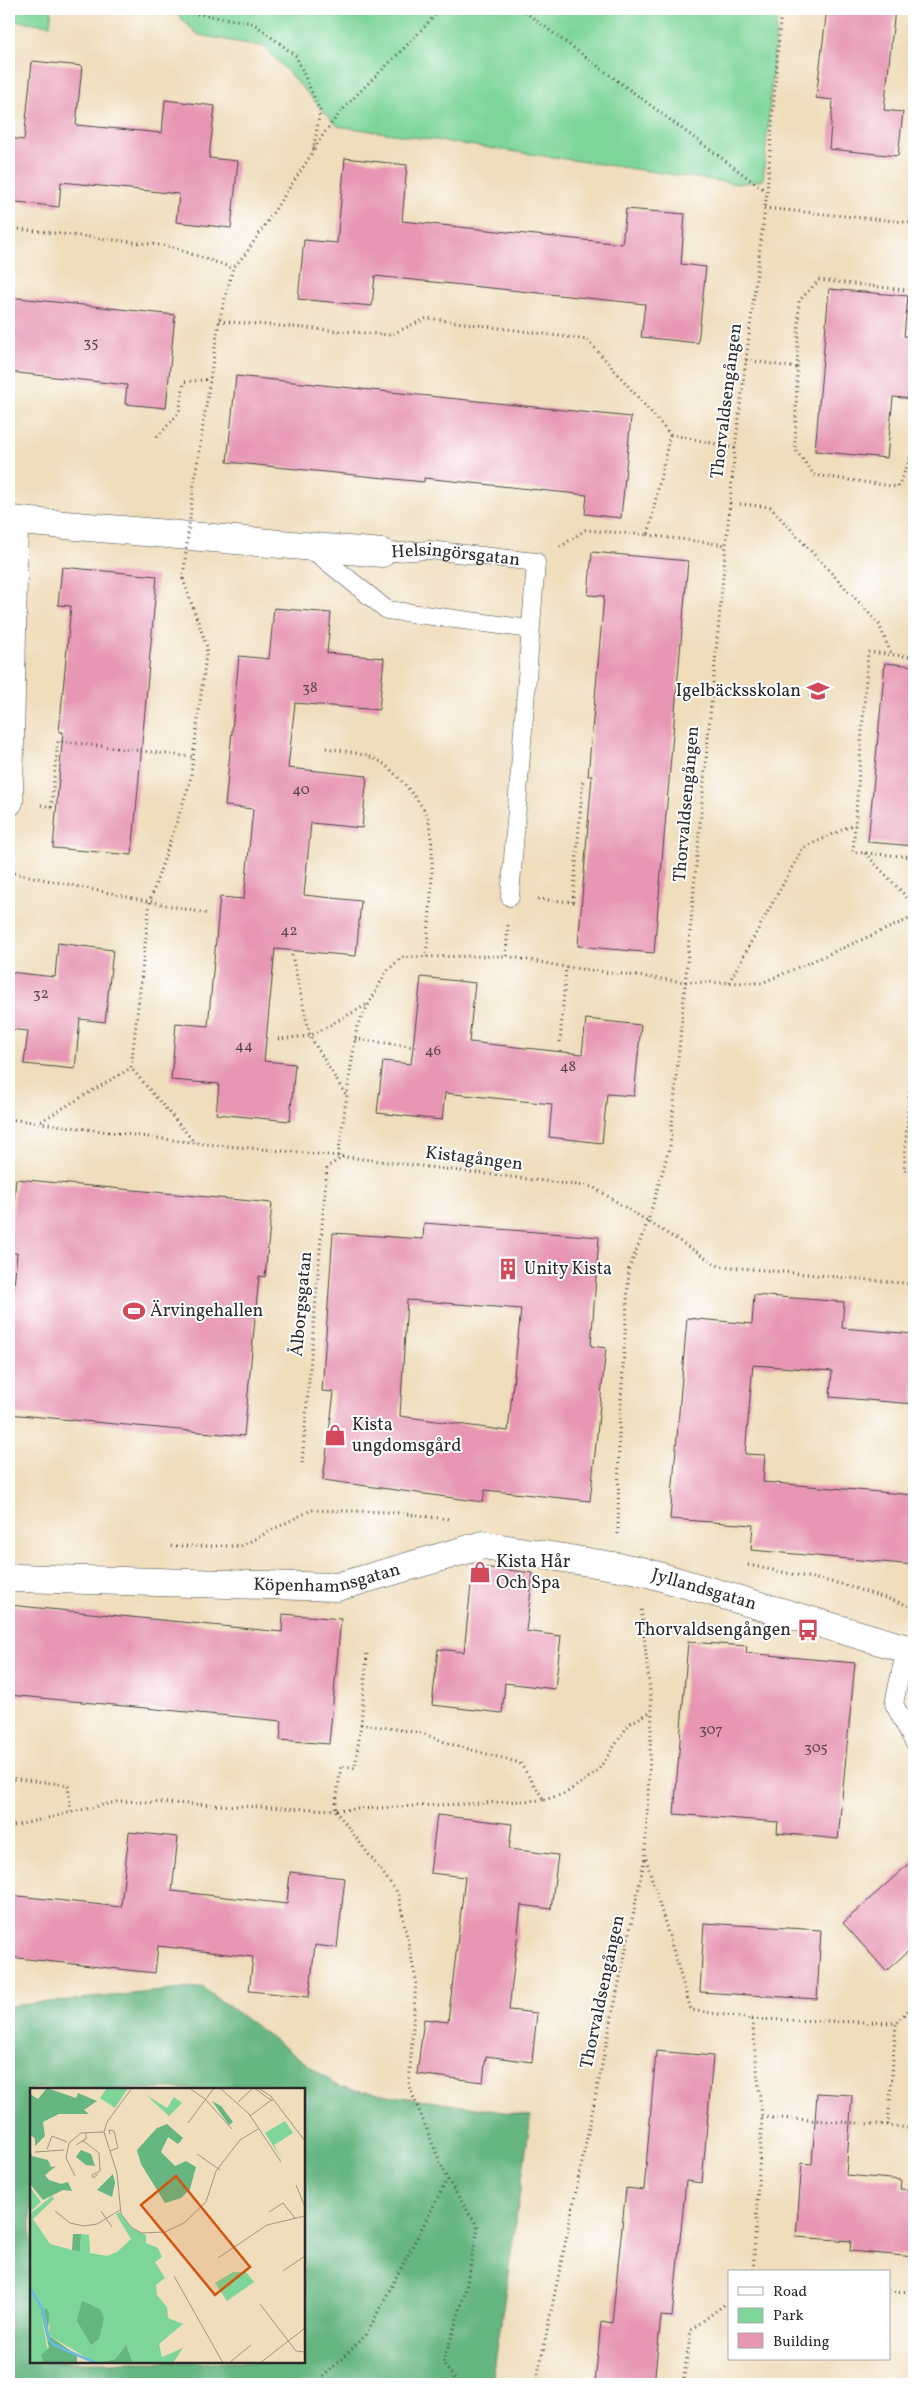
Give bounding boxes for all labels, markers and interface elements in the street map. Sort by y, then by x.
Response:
street label: Thorvaldsengången [705,322,749,480]
house number: 35 [84,333,98,354]
street label: Helsingörsgatan [390,537,522,573]
house number: 38 [302,678,318,699]
school or university icon: Igelbäcksskolan [805,678,831,704]
place label: Igelbäcksskolan [676,679,801,704]
street label: Thorvaldsengången [668,725,706,883]
house number: 40 [292,780,310,801]
house number: 42 [280,921,298,942]
house number: 32 [33,984,49,1005]
house number: 44 [235,1036,253,1057]
house number: 46 [425,1041,441,1062]
house number: 48 [560,1057,576,1078]
street label: Kistagången [424,1141,524,1177]
street label: Ålborgsgatan [285,1250,319,1358]
building icon: Unity Kista [495,1256,521,1282]
place label: Unity Kista [524,1257,612,1282]
sports icon: Ärvingehallen [121,1298,147,1324]
place label: Ärvingehallen [150,1299,264,1324]
place label: Kista ungdomsgård [352,1413,461,1459]
shop icon: Kista ungdomsgård [322,1422,348,1448]
place label: Kista Hår Och Spa [496,1550,571,1596]
street label: Köpenhamnsgatan [253,1557,403,1600]
shop icon: Kista Hår Och Spa [467,1559,493,1585]
street label: Jyllandsgatan [649,1562,760,1617]
bus stop icon: Thorvaldsengången [795,1617,821,1643]
place label: Thorvaldsengången [635,1618,791,1643]
house number: 307 [699,1720,723,1741]
house number: 305 [804,1738,828,1759]
street label: Thorvaldsengången [575,1913,632,2071]
inset map [30,2088,305,2363]
legend [728,2270,890,2360]
text: Road [773,2282,807,2303]
text: Park [773,2306,804,2327]
text: Building [773,2332,830,2353]

